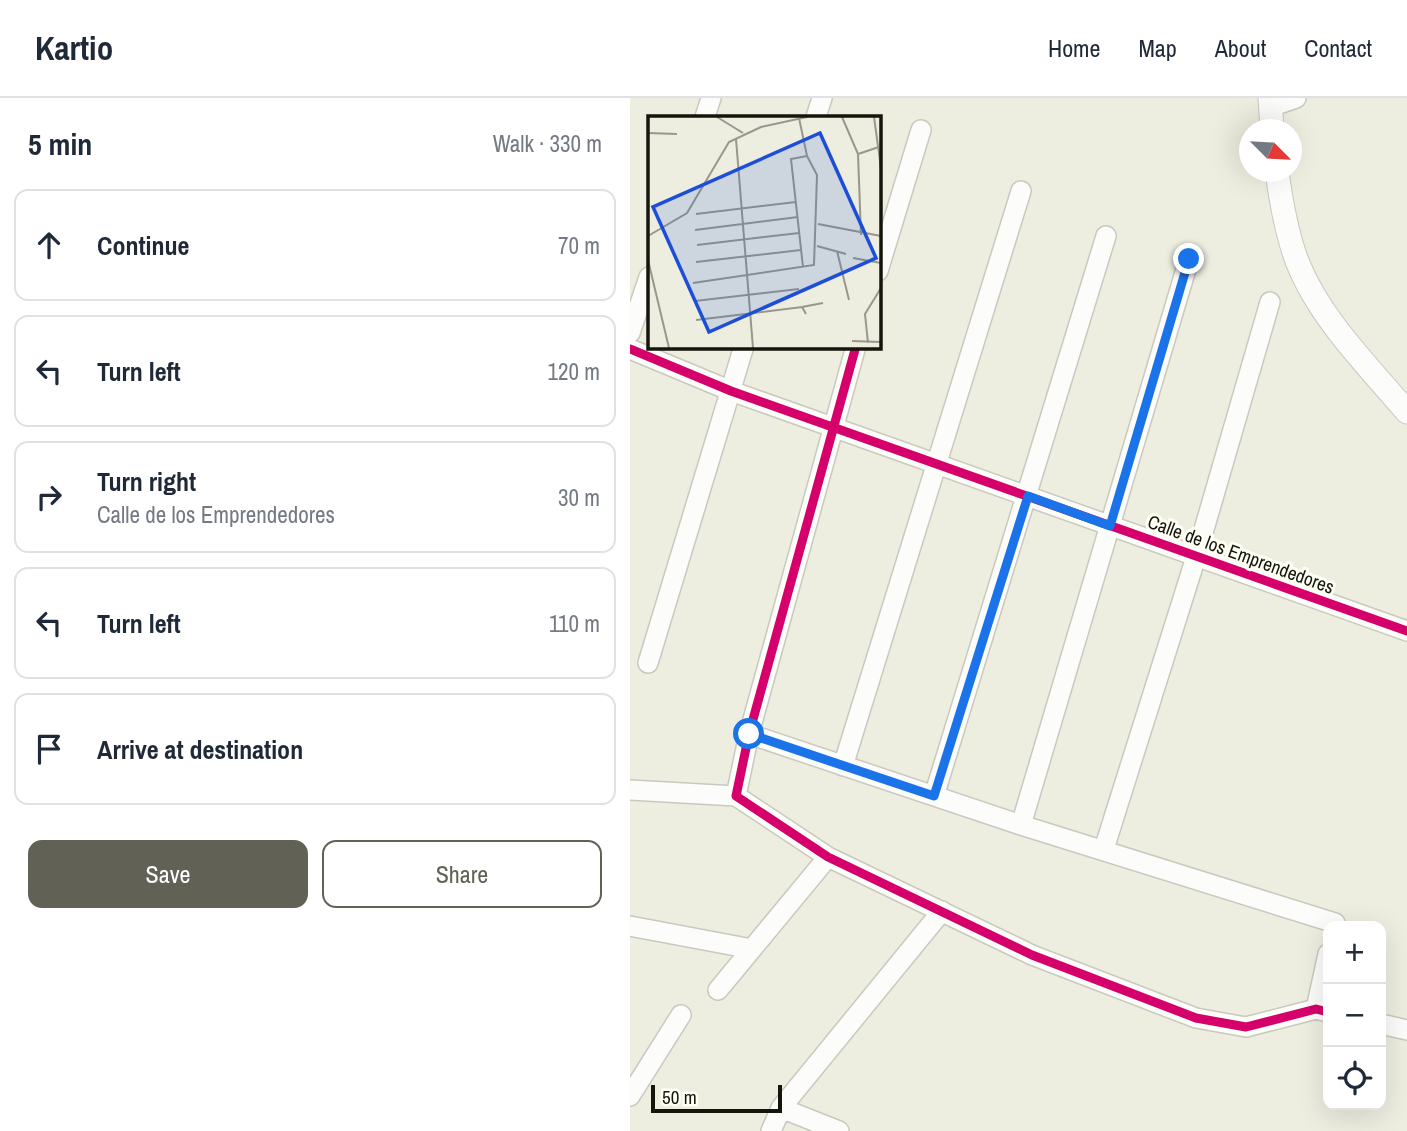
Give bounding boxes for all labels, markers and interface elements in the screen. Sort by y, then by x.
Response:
text: Kartio [35,26,113,70]
text: Home [1048,32,1100,64]
text: Map [1138,32,1177,64]
text: About [1215,32,1266,64]
text: Contact [1304,32,1372,64]
inset map [648,116,880,348]
north arrow [1239,119,1302,182]
text: 5 min [28,124,92,164]
text: Walk · 330 m [493,128,602,159]
icon: ahead [30,226,68,264]
text: Continue [97,228,189,263]
text: 70 m [558,230,600,261]
route end [1173,243,1204,274]
icon: left [30,352,68,390]
text: Turn left [97,354,181,389]
text: 120 m [548,356,600,387]
text: Turn right [97,464,196,499]
icon: right [30,478,68,516]
text: 30 m [558,482,600,513]
text: Calle de los Emprendedores [97,499,335,530]
street label: Calle de los Emprendedores [1144,508,1338,600]
icon: left [30,604,68,642]
text: Turn left [97,606,181,641]
text: 110 m [549,608,600,639]
route start [733,718,764,749]
icon: arrive [30,730,68,768]
text: Arrive at destination [97,732,303,767]
button: Save [28,840,308,908]
button: Share [322,840,602,908]
map controls [1323,921,1386,1110]
button: + [1323,921,1386,984]
button: − [1323,984,1386,1047]
button: locate [1323,1047,1386,1110]
scale bar [651,1082,782,1114]
text: 50 m [662,1084,697,1110]

